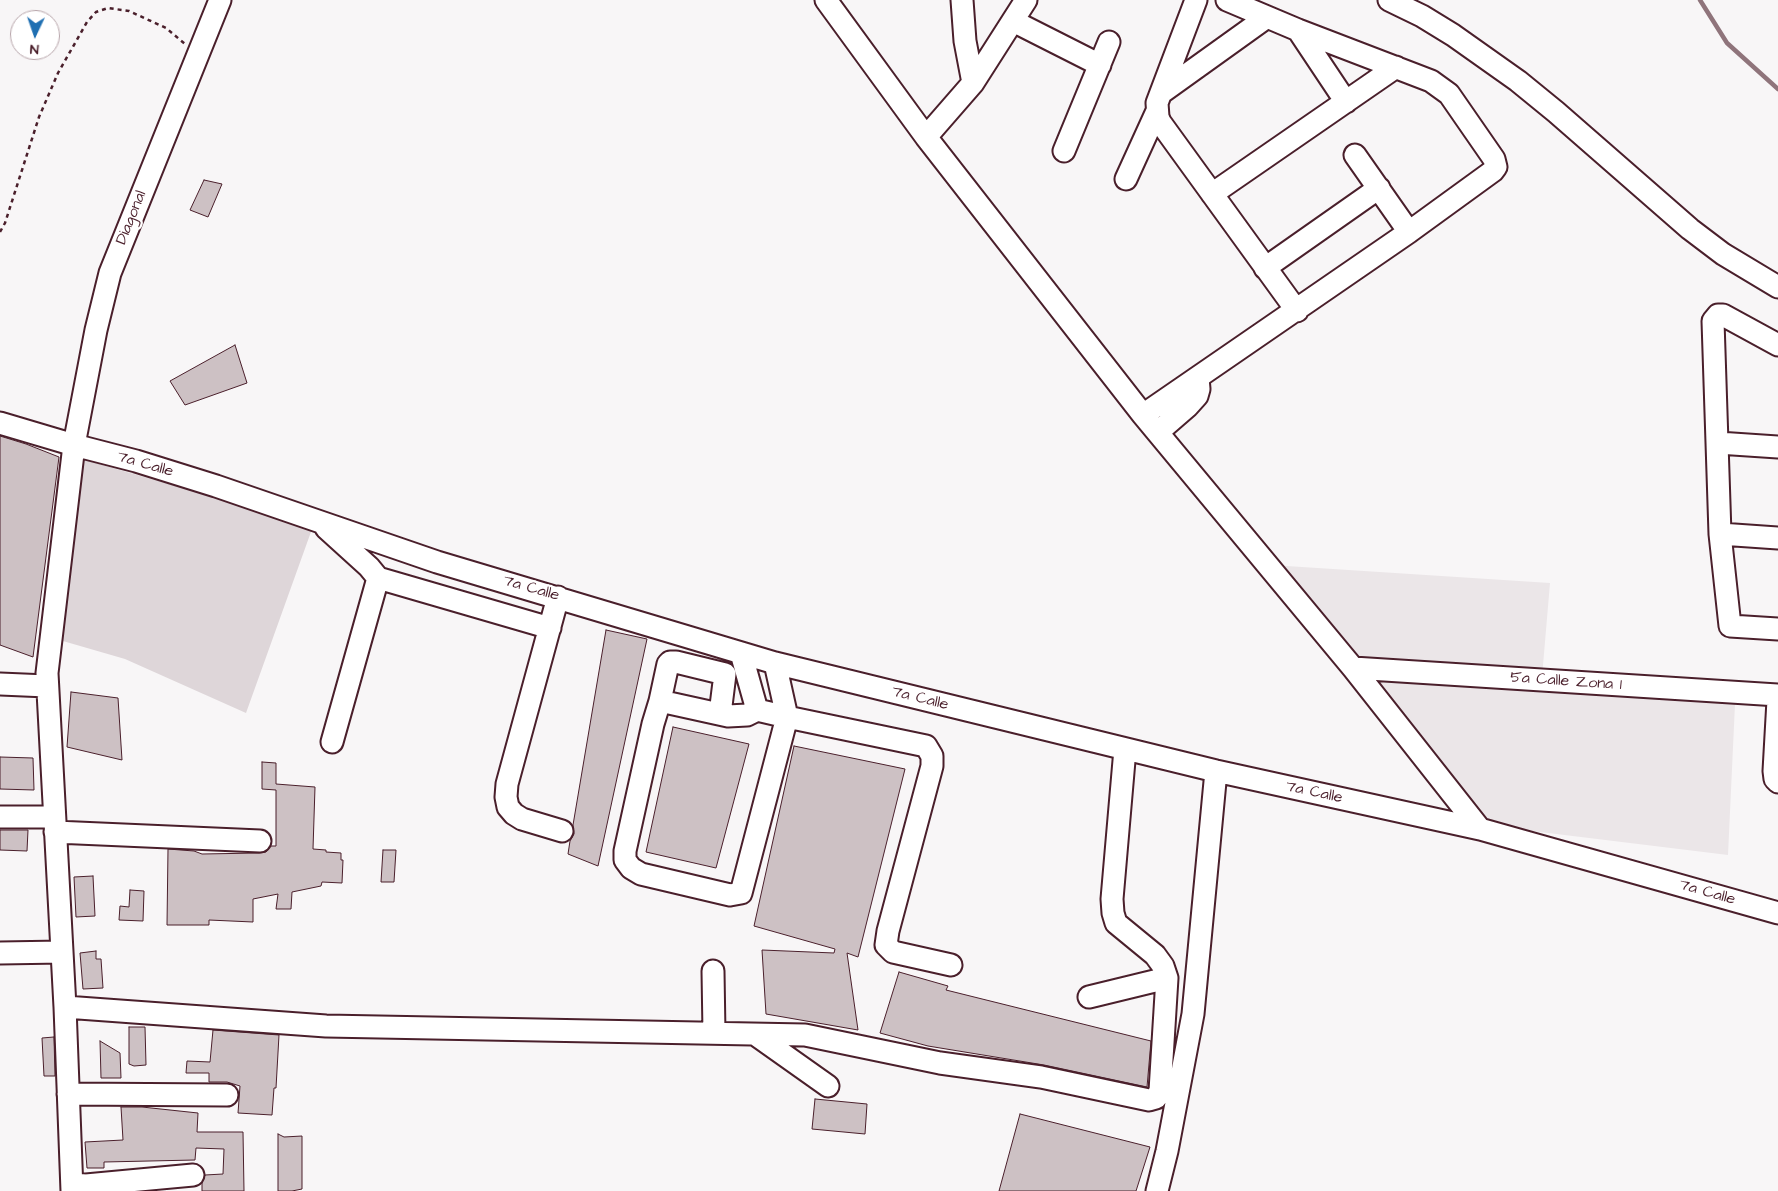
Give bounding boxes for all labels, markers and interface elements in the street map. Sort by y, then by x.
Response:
north arrow [10,10,60,60]
text: N [29,39,39,59]
street label: Diagonal [112,188,152,248]
street label: 7a Calle [115,448,175,482]
street label: 7a Calle [501,572,561,606]
street label: 5a Calle Zona 1 [1510,669,1622,695]
street label: 7a Calle [890,683,950,715]
street label: 7a Calle [1284,778,1344,808]
street label: 7a Calle [1677,876,1737,910]

